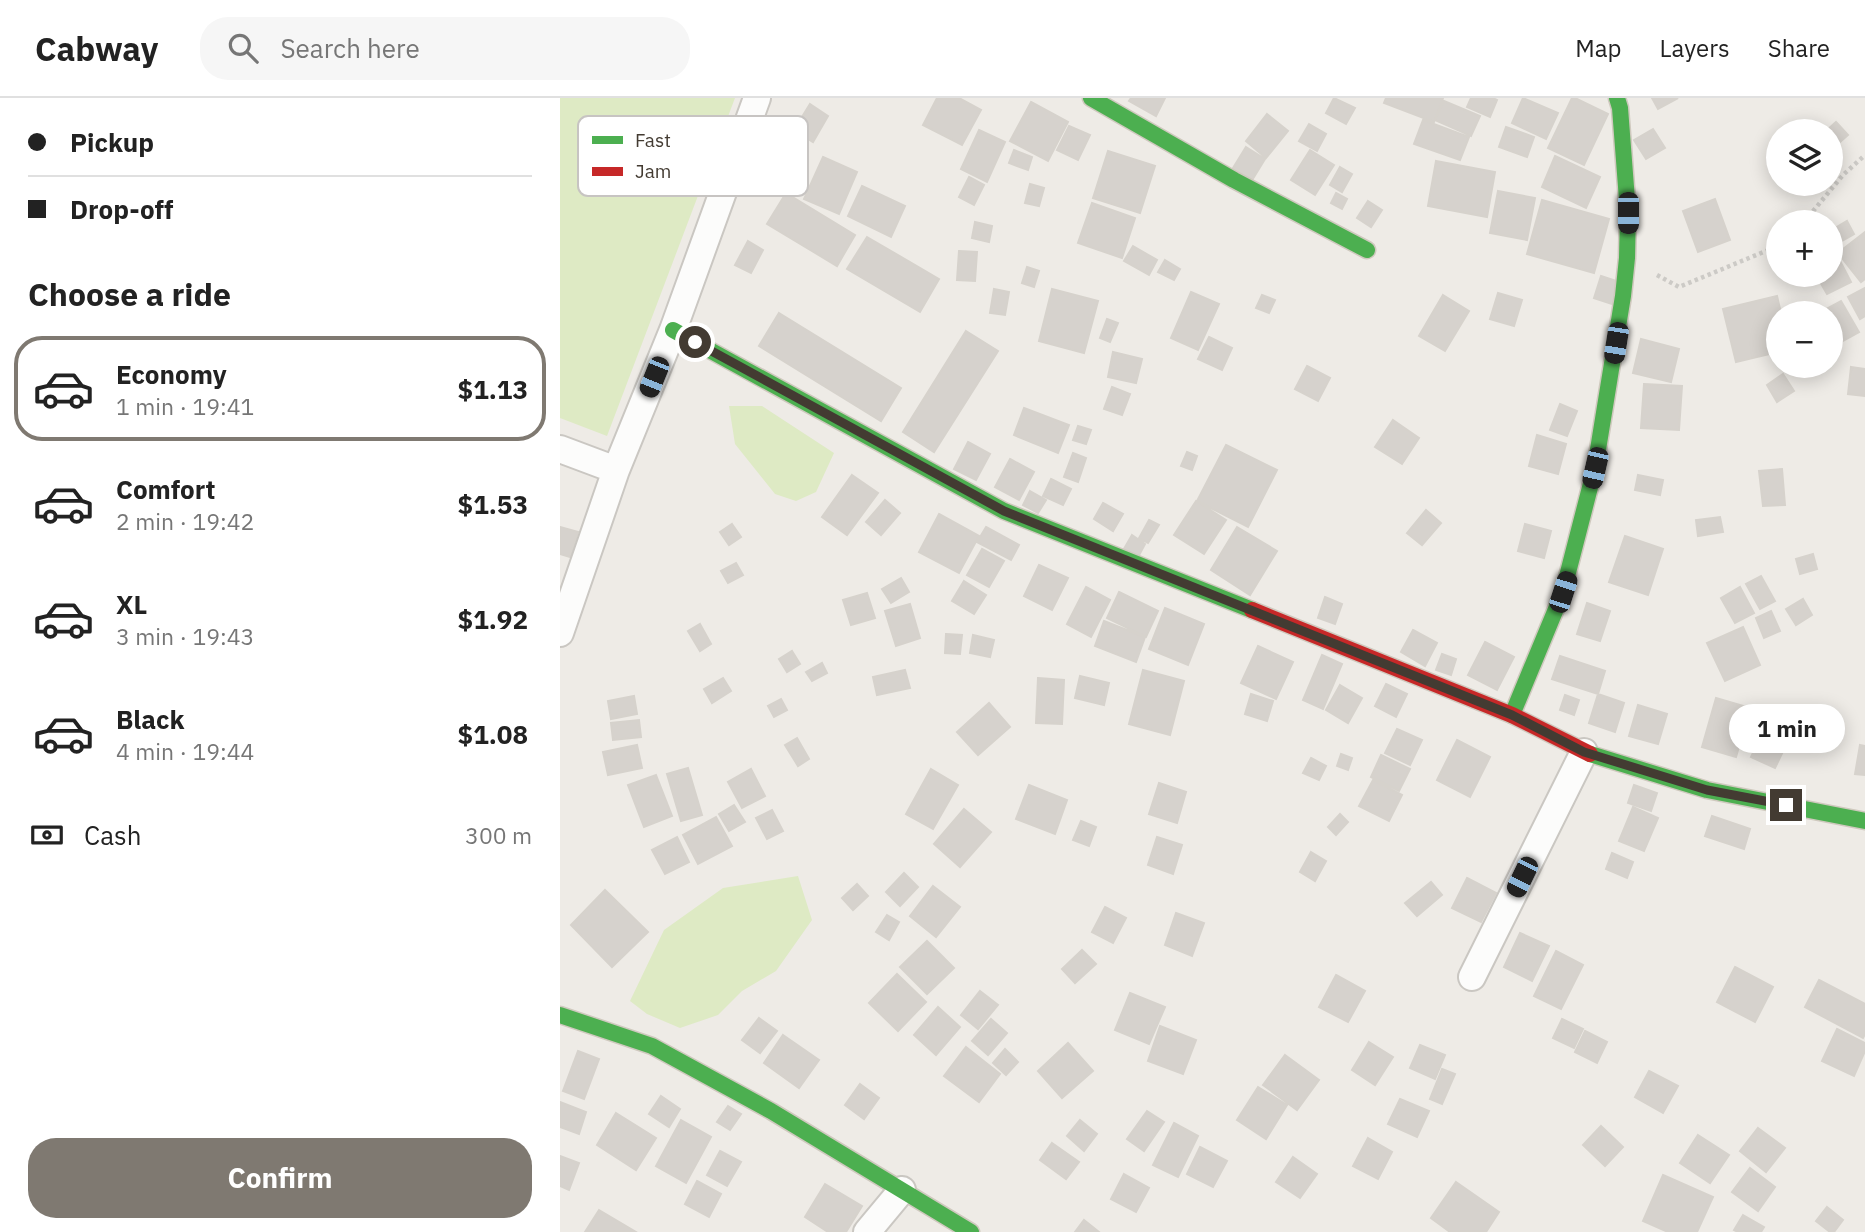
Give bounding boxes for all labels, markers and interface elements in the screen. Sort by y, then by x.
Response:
search box [200,17,690,80]
text: Cabway [35,27,158,70]
icon: search [224,29,262,67]
text: Search here [280,31,420,65]
text: Map [1575,32,1622,64]
text: Layers [1660,32,1730,64]
text: Share [1768,32,1830,64]
legend [578,116,808,196]
map controls [1766,119,1843,378]
button: layers [1766,119,1843,196]
text: Pickup [70,125,154,159]
text: Fast [635,128,671,152]
text: Jam [635,159,671,183]
text: Drop-off [70,192,173,226]
car [1618,192,1639,234]
button: + [1766,210,1843,287]
text: Choose a ride [28,273,231,315]
button: − [1766,301,1843,378]
car [1603,321,1630,365]
route start [679,326,711,358]
car [637,354,672,400]
icon: car [32,357,95,420]
text: Economy [116,357,227,391]
text: $1.13 [458,372,528,406]
text: 1 min · 19:41 [116,391,254,421]
car [1581,445,1610,491]
icon: car [32,472,95,535]
text: Comfort [116,472,215,506]
text: $1.53 [458,487,528,521]
text: 2 min · 19:42 [116,506,254,536]
car [1547,569,1580,615]
icon: car [32,587,95,650]
text: XL [116,587,147,621]
text: $1.92 [458,602,528,636]
text: 3 min · 19:43 [116,621,254,651]
icon: car [32,702,95,765]
text: Black [116,702,184,736]
callout: 1 min [1728,704,1844,752]
text: 1 min [1757,713,1817,743]
text: $1.08 [458,717,528,751]
text: 4 min · 19:44 [116,736,254,766]
route end [1770,789,1802,821]
icon: cash [28,816,66,854]
text: Cash [84,818,141,852]
text: 300 m [465,820,532,850]
car [1504,854,1541,900]
button: Confirm [28,1138,532,1218]

